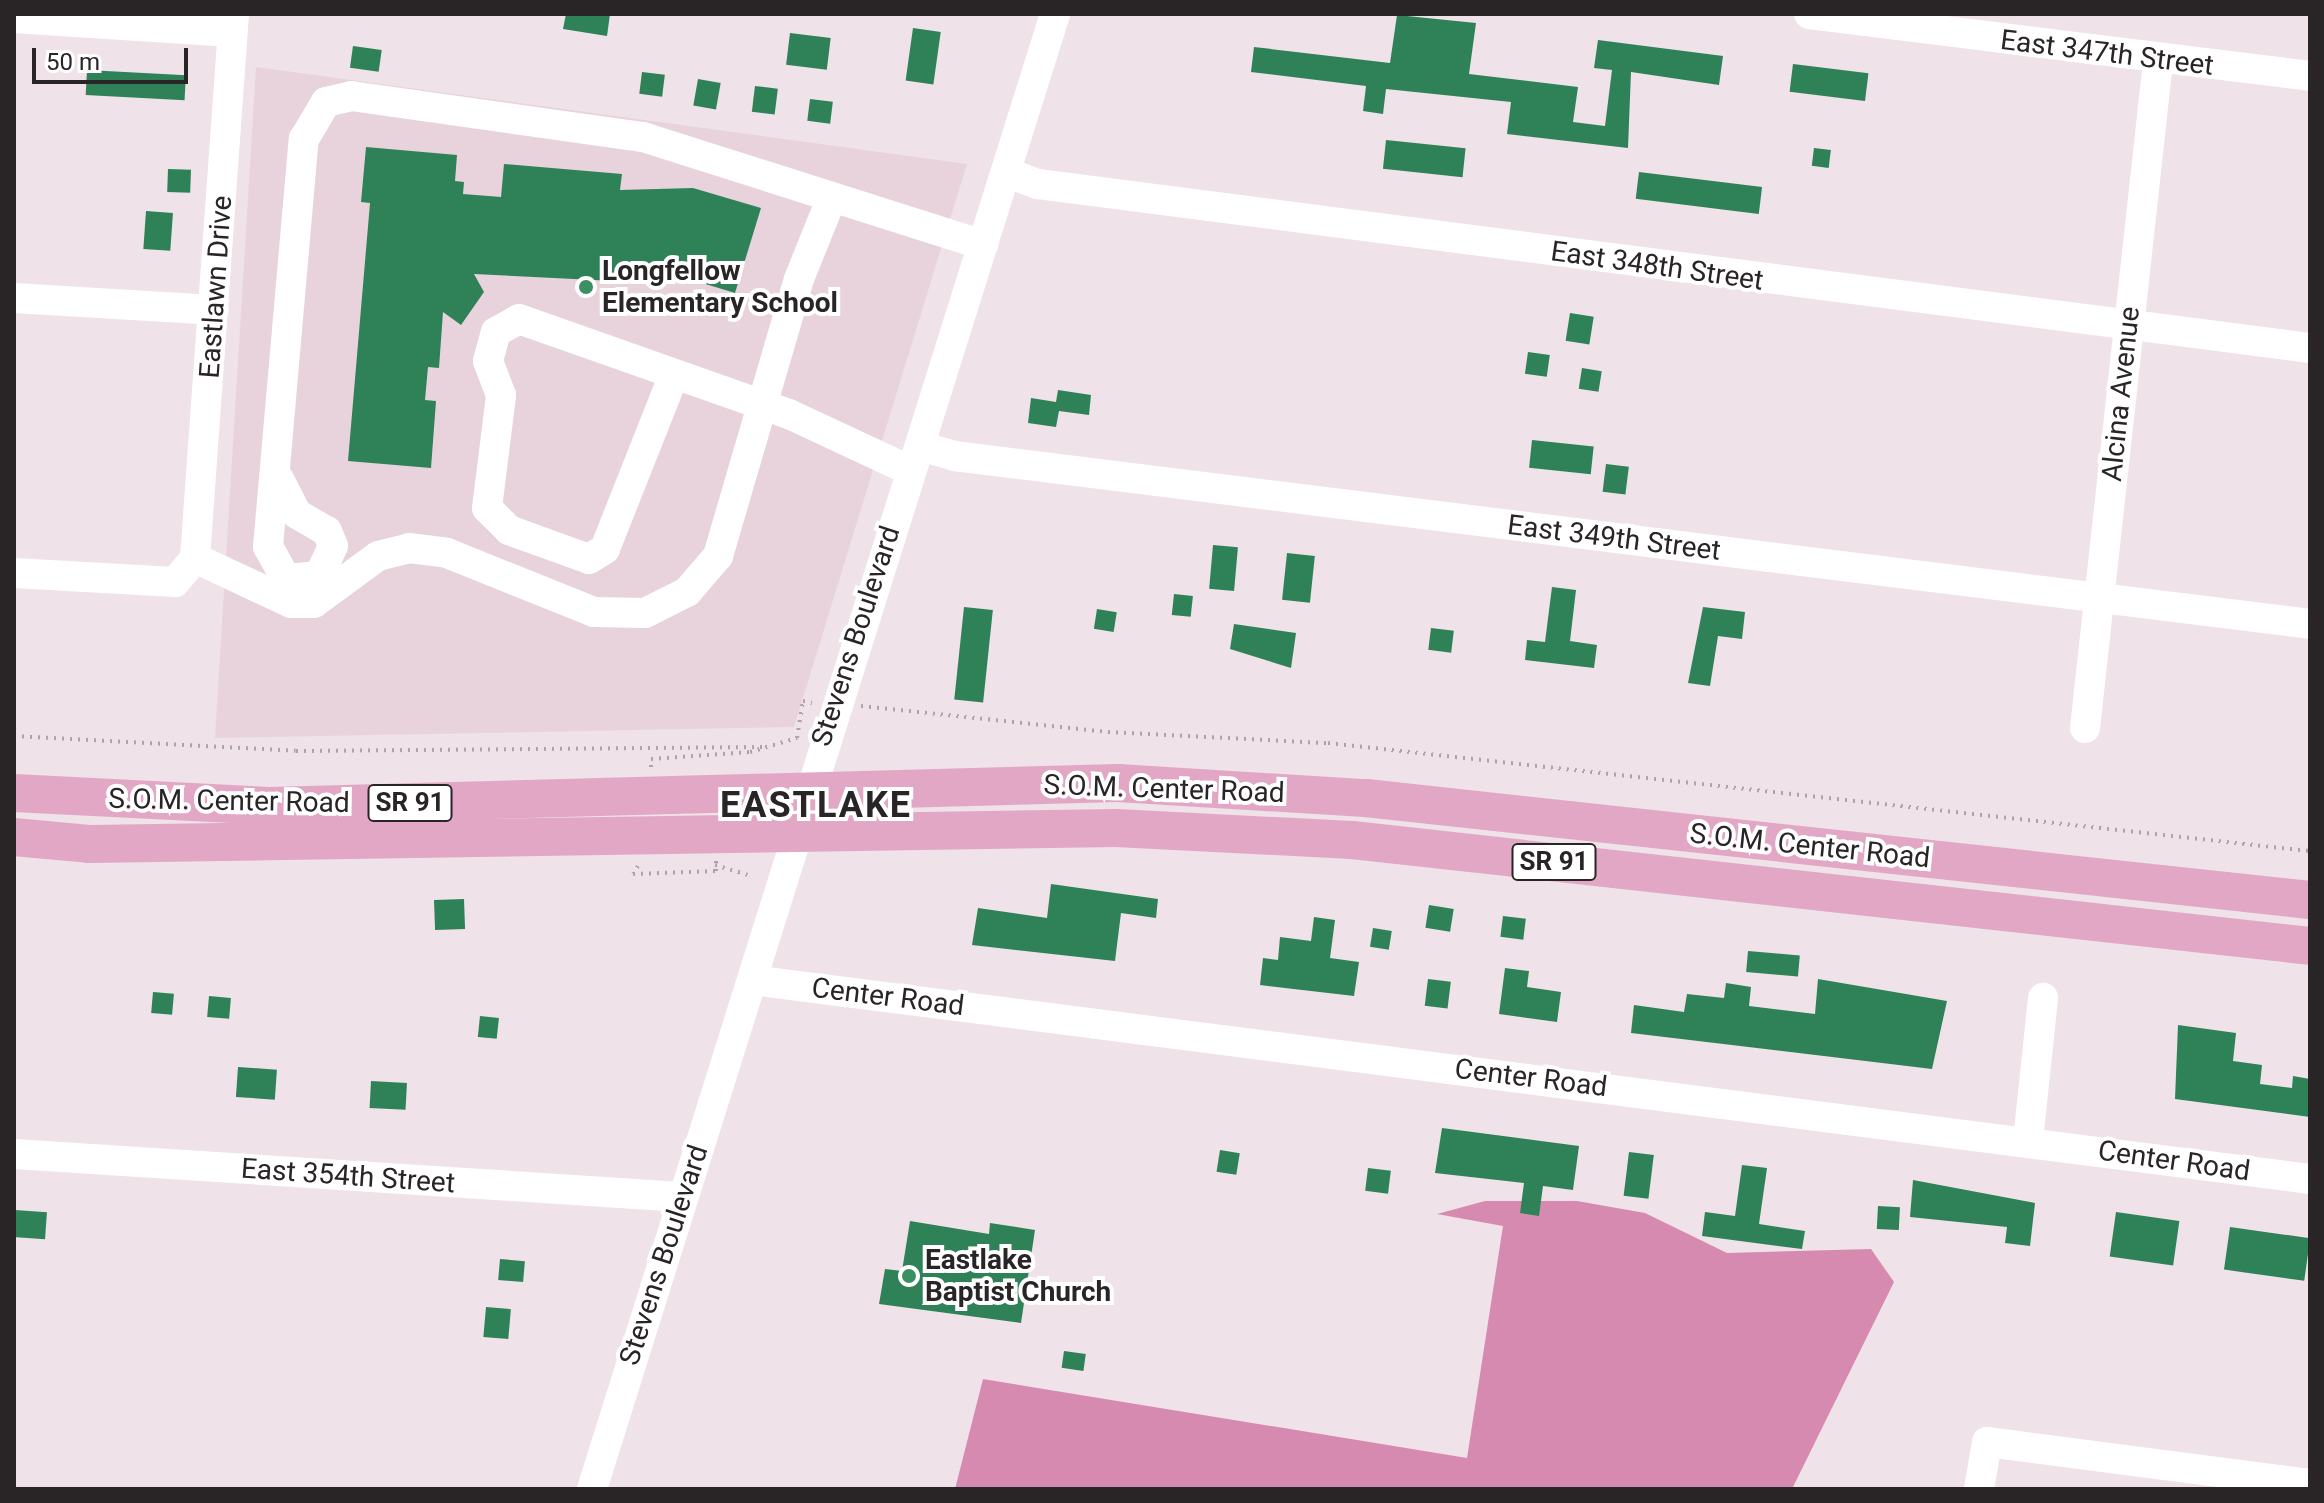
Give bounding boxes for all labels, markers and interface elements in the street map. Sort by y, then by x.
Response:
street label: East 347th Street [1999,23,2215,83]
scale bar [36,32,192,82]
text: 50 m [46,48,100,76]
street label: Eastlawn Drive [193,194,239,380]
street label: East 348th Street [1549,234,1765,298]
place label: Longfellow Elementary School [602,254,838,320]
marker: Longfellow Elementary School [577,278,595,296]
street label: Alcina Avenue [2095,305,2147,483]
street label: East 349th Street [1506,508,1722,568]
street label: Stevens Boulevard [805,522,907,750]
street label: S.O.M. Center Road [1043,768,1285,810]
road number: SR 91 [366,781,454,825]
street label: S.O.M. Center Road [108,782,350,820]
district label: EASTLAKE [720,784,912,828]
street label: S.O.M. Center Road [1688,817,1932,875]
road number: SR 91 [1510,840,1598,884]
street label: Center Road [810,971,966,1023]
street label: Center Road [1453,1052,1609,1104]
street label: Center Road [2096,1134,2252,1188]
street label: Stevens Boulevard [613,1141,715,1369]
street label: East 354th Street [240,1152,456,1200]
place label: Eastlake Baptist Church [925,1243,1111,1309]
marker: Eastlake Baptist Church [900,1267,918,1285]

